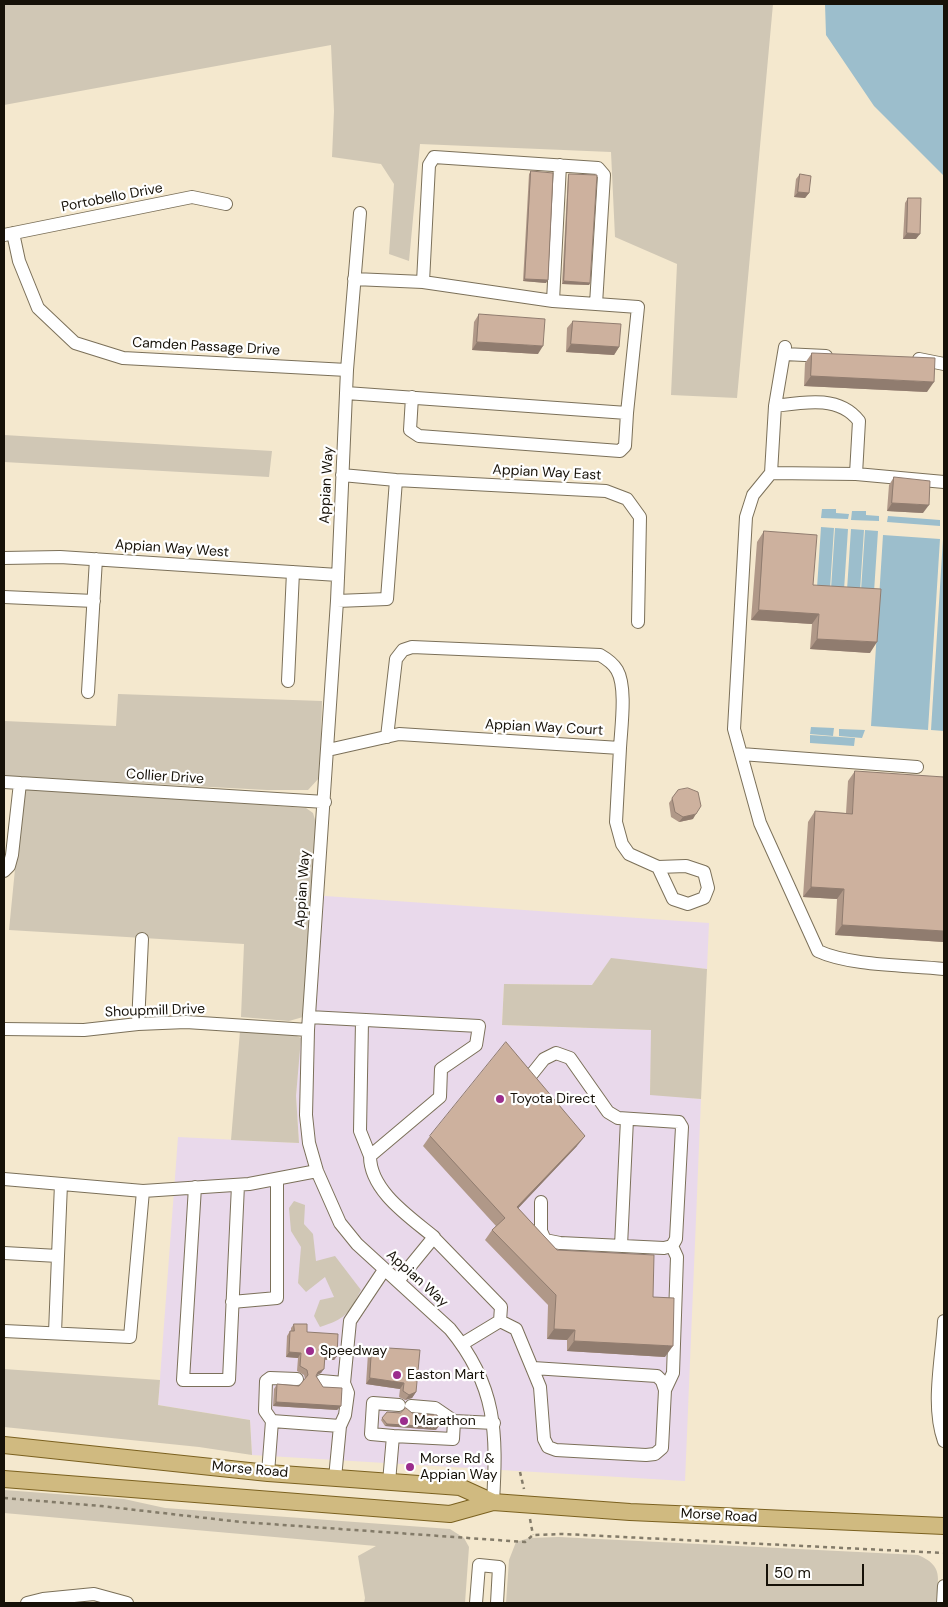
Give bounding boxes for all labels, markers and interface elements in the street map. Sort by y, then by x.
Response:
street label: Portobello Drive [60,180,164,216]
street label: Camden Passage Drive [132,335,280,359]
street label: Appian Way [317,446,337,524]
street label: Appian Way East [492,462,602,484]
street label: Appian Way West [114,537,230,561]
street label: Appian Way Court [484,717,604,739]
street label: Collier Drive [126,766,204,788]
street label: Appian Way [292,850,314,928]
street label: Shoupmill Drive [105,1001,205,1021]
place label: Toyota Direct [510,1091,595,1107]
marker: Toyota Direct [494,1093,506,1105]
street label: Appian Way [383,1247,451,1311]
place label: Speedway [320,1343,387,1359]
marker: Speedway [304,1345,316,1357]
place label: Easton Mart [407,1367,485,1383]
marker: Easton Mart [391,1369,403,1381]
place label: Marathon [414,1413,476,1429]
marker: Marathon [398,1415,410,1427]
place label: Morse Rd & Appian Way [420,1451,498,1484]
street label: Morse Road [211,1458,289,1482]
marker: Morse Rd & Appian Way [404,1461,416,1473]
street label: Morse Road [680,1506,758,1526]
scale bar [768,1554,866,1586]
text: 50 m [774,1563,811,1583]

